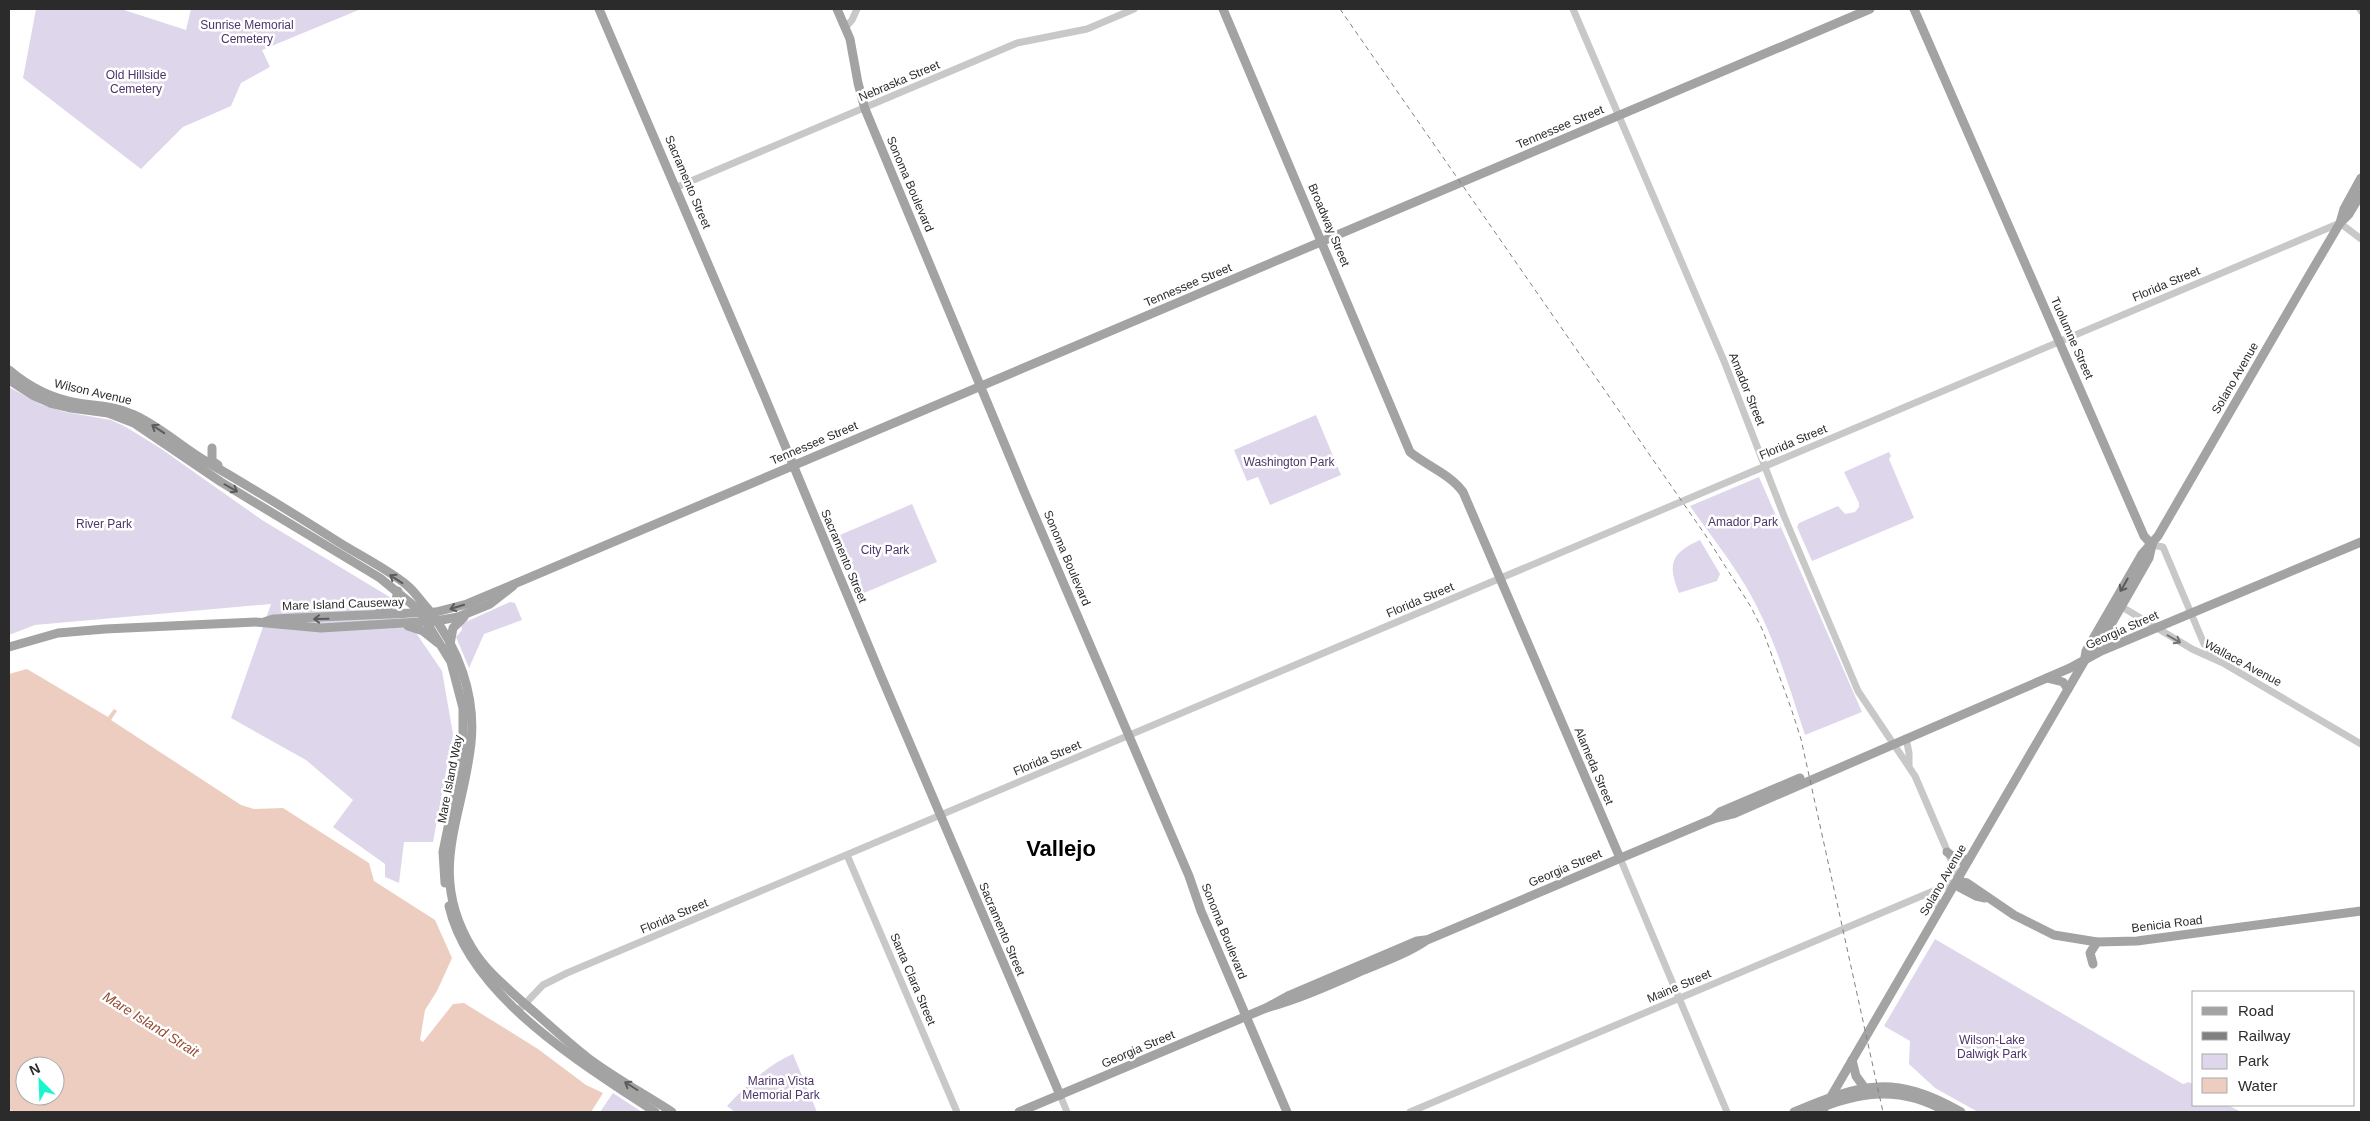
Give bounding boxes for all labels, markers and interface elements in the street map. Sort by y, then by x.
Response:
park label: Sunrise Memorial Cemetery [200,18,294,46]
street label: Nebraska Street [856,57,942,104]
park label: Old Hillside Cemetery [106,68,167,96]
street label: Tennessee Street [1514,102,1606,152]
street label: Sacramento Street [662,133,714,231]
street label: Sonoma Boulevard [884,134,936,234]
street label: Broadway Street [1305,181,1353,269]
street label: Tennessee Street [1142,260,1234,310]
street label: Florida Street [2130,263,2202,305]
street label: Tuolumne Street [2048,295,2097,382]
street label: Solano Avenue [2209,339,2261,416]
street label: Amador Street [1726,351,1768,428]
street label: Wilson Avenue [53,376,133,408]
street label: Tennessee Street [768,418,860,468]
street label: Florida Street [1757,421,1829,463]
one-way arrow [152,424,166,434]
park label: Washington Park [1244,455,1335,469]
one-way arrow [223,483,237,493]
street label: Sacramento Street [818,507,870,605]
street label: Sonoma Boulevard [1041,508,1093,608]
park label: Amador Park [1708,515,1779,529]
park label: River Park [76,517,133,531]
park label: City Park [861,543,910,557]
one-way arrow [390,573,404,583]
one-way arrow [2119,577,2129,591]
street label: Florida Street [1384,579,1456,621]
street label: Mare Island Causeway [282,595,404,613]
one-way arrow [450,603,466,613]
street label: Georgia Street [2084,607,2161,652]
one-way arrow [314,614,330,624]
one-way arrow [2167,634,2182,644]
street label: Wallace Avenue [2202,637,2284,689]
street label: Alameda Street [1571,725,1617,807]
street label: Mare Island Way [435,734,465,824]
street label: Florida Street [1011,737,1083,779]
district label: Vallejo [1026,836,1096,861]
street label: Solano Avenue [1917,841,1969,918]
street label: Georgia Street [1526,846,1604,890]
street label: Sacramento Street [976,880,1028,978]
street label: Sonoma Boulevard [1198,881,1250,981]
street label: Florida Street [638,895,710,937]
street label: Benicia Road [2131,913,2203,935]
street label: Santa Clara Street [887,931,939,1028]
street label: Maine Street [1645,966,1714,1006]
water label: Mare Island Strait [100,988,203,1060]
legend [2192,991,2355,1106]
text: Road [2238,1002,2274,1019]
street label: Georgia Street [1099,1027,1177,1071]
text: Railway [2238,1027,2291,1044]
park label: Wilson-Lake Dalwigk Park [1957,1033,2028,1061]
text: Park [2238,1052,2269,1069]
north arrow [15,1056,65,1106]
text: N [27,1060,43,1078]
park label: Marina Vista Memorial Park [742,1074,821,1102]
text: Water [2238,1077,2277,1094]
one-way arrow [624,1081,638,1092]

